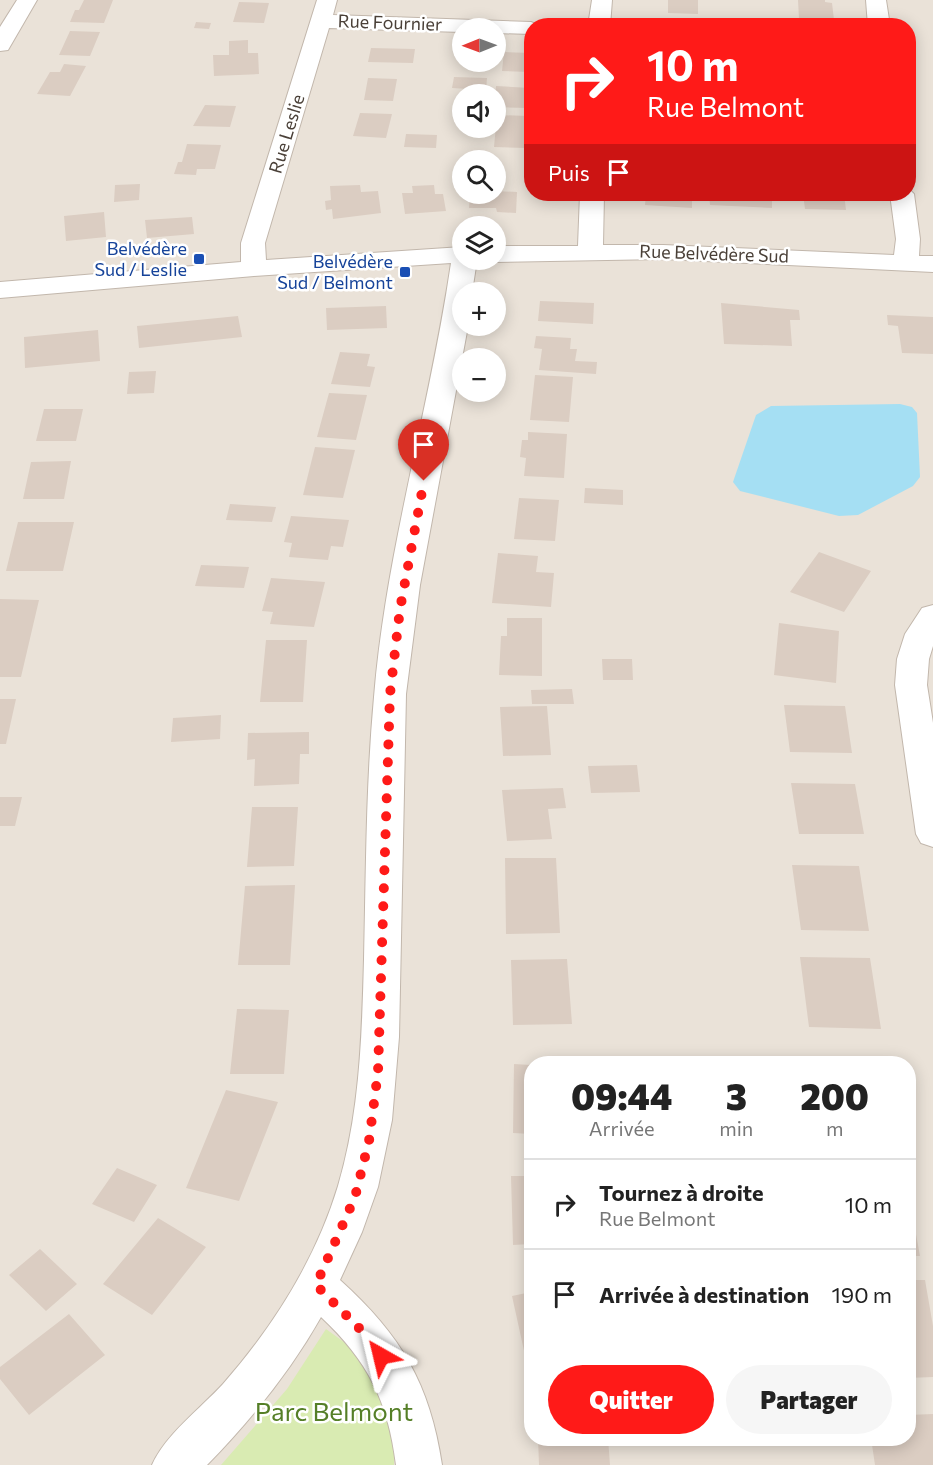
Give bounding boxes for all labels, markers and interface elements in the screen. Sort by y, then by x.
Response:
street label: Rue Fournier [337,9,443,35]
north arrow [452,18,506,72]
map controls [452,18,506,402]
text: 10 m [647,38,739,90]
icon: right [548,42,626,120]
button: sound [452,84,506,138]
text: Rue Belmont [647,90,804,123]
street label: Rue Leslie [264,91,308,176]
button: search [452,150,506,204]
icon: arrive [602,156,635,189]
text: Puis [548,159,590,186]
button: layers [452,216,506,270]
place label: Belvédère Sud / Leslie [94,237,187,280]
street label: Rue Belvédère Sud [639,239,789,267]
place label: Belvédère Sud / Belmont [277,250,393,293]
marker: Belvédère Sud / Leslie [192,252,206,266]
marker: Belvédère Sud / Belmont [398,265,412,279]
button: + [452,282,506,336]
button: − [452,348,506,402]
pin [398,419,449,481]
icon: arrive [407,428,440,461]
text: 09:44 [571,1073,672,1117]
text: 3 [726,1073,747,1117]
text: 200 [800,1073,869,1117]
text: Arrivée [589,1116,655,1140]
text: min [719,1116,753,1140]
text: m [826,1116,843,1140]
text: Tournez à droite [599,1179,764,1206]
icon: right [548,1188,581,1221]
text: 10 m [845,1191,892,1218]
text: Rue Belmont [599,1206,715,1230]
icon: arrive [548,1278,581,1311]
text: Arrivée à destination [599,1281,809,1308]
text: 190 m [831,1281,892,1308]
position arrow [349,1324,413,1388]
button: Quitter [548,1365,714,1434]
button: Partager [726,1365,892,1434]
park label: Parc Belmont [255,1395,413,1426]

